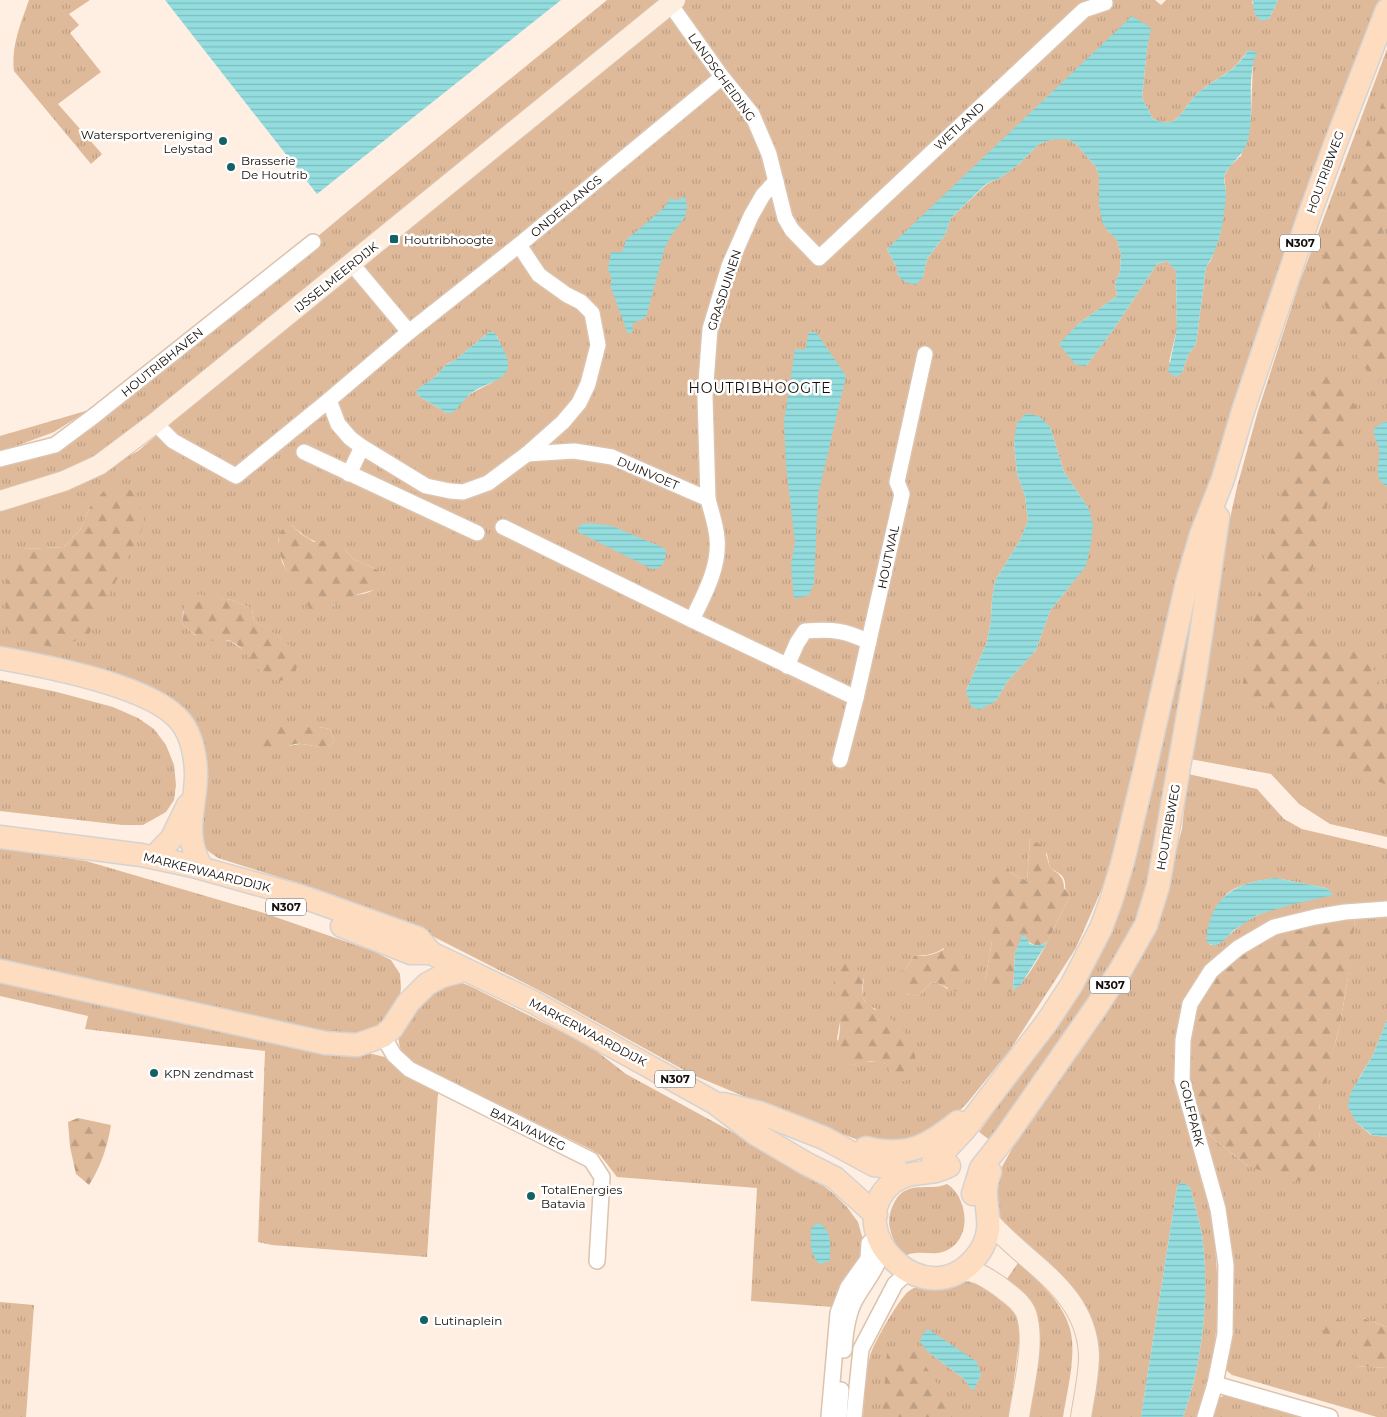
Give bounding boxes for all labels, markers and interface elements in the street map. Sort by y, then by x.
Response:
street label: LANDSCHEIDING [685,30,759,124]
street label: WETLAND [931,99,987,153]
place label: Watersportvereniging Lelystad [81,127,213,156]
street label: HOUTRIBWEG [1303,128,1347,216]
marker: Watersportvereniging Lelystad [217,135,229,147]
place label: Brasserie De Houtrib [241,153,308,182]
marker: Brasserie De Houtrib [225,161,237,173]
street label: ONDERLANGS [527,172,605,240]
place label: Houtribhoogte [404,232,494,247]
marker: Houtribhoogte [388,233,400,245]
road number: N307 [1280,234,1320,252]
street label: IJSSELMEERDIJK [291,238,381,315]
street label: GRASDUINEN [704,247,744,333]
street label: HOUTRIBHAVEN [118,324,206,400]
district label: HOUTRIBHOOGTE [688,379,832,397]
street label: DUINVOET [615,453,681,493]
street label: HOUTWAL [874,524,902,590]
street label: HOUTRIBWEG [1153,783,1183,871]
street label: MARKERWAARDDIJK [142,849,273,895]
road number: N307 [266,899,306,916]
road number: N307 [1090,976,1130,994]
street label: MARKERWAARDDIJK [527,995,650,1070]
place label: KPN zendmast [164,1066,254,1081]
marker: KPN zendmast [148,1067,160,1079]
road number: N307 [655,1070,695,1088]
street label: GOLFPARK [1177,1078,1208,1148]
street label: BATAVIAWEG [488,1104,568,1154]
place label: TotalEnergies Batavia [541,1182,622,1211]
marker: TotalEnergies Batavia [525,1190,537,1202]
place label: Lutinaplein [434,1313,502,1328]
marker: Lutinaplein [418,1314,430,1326]

